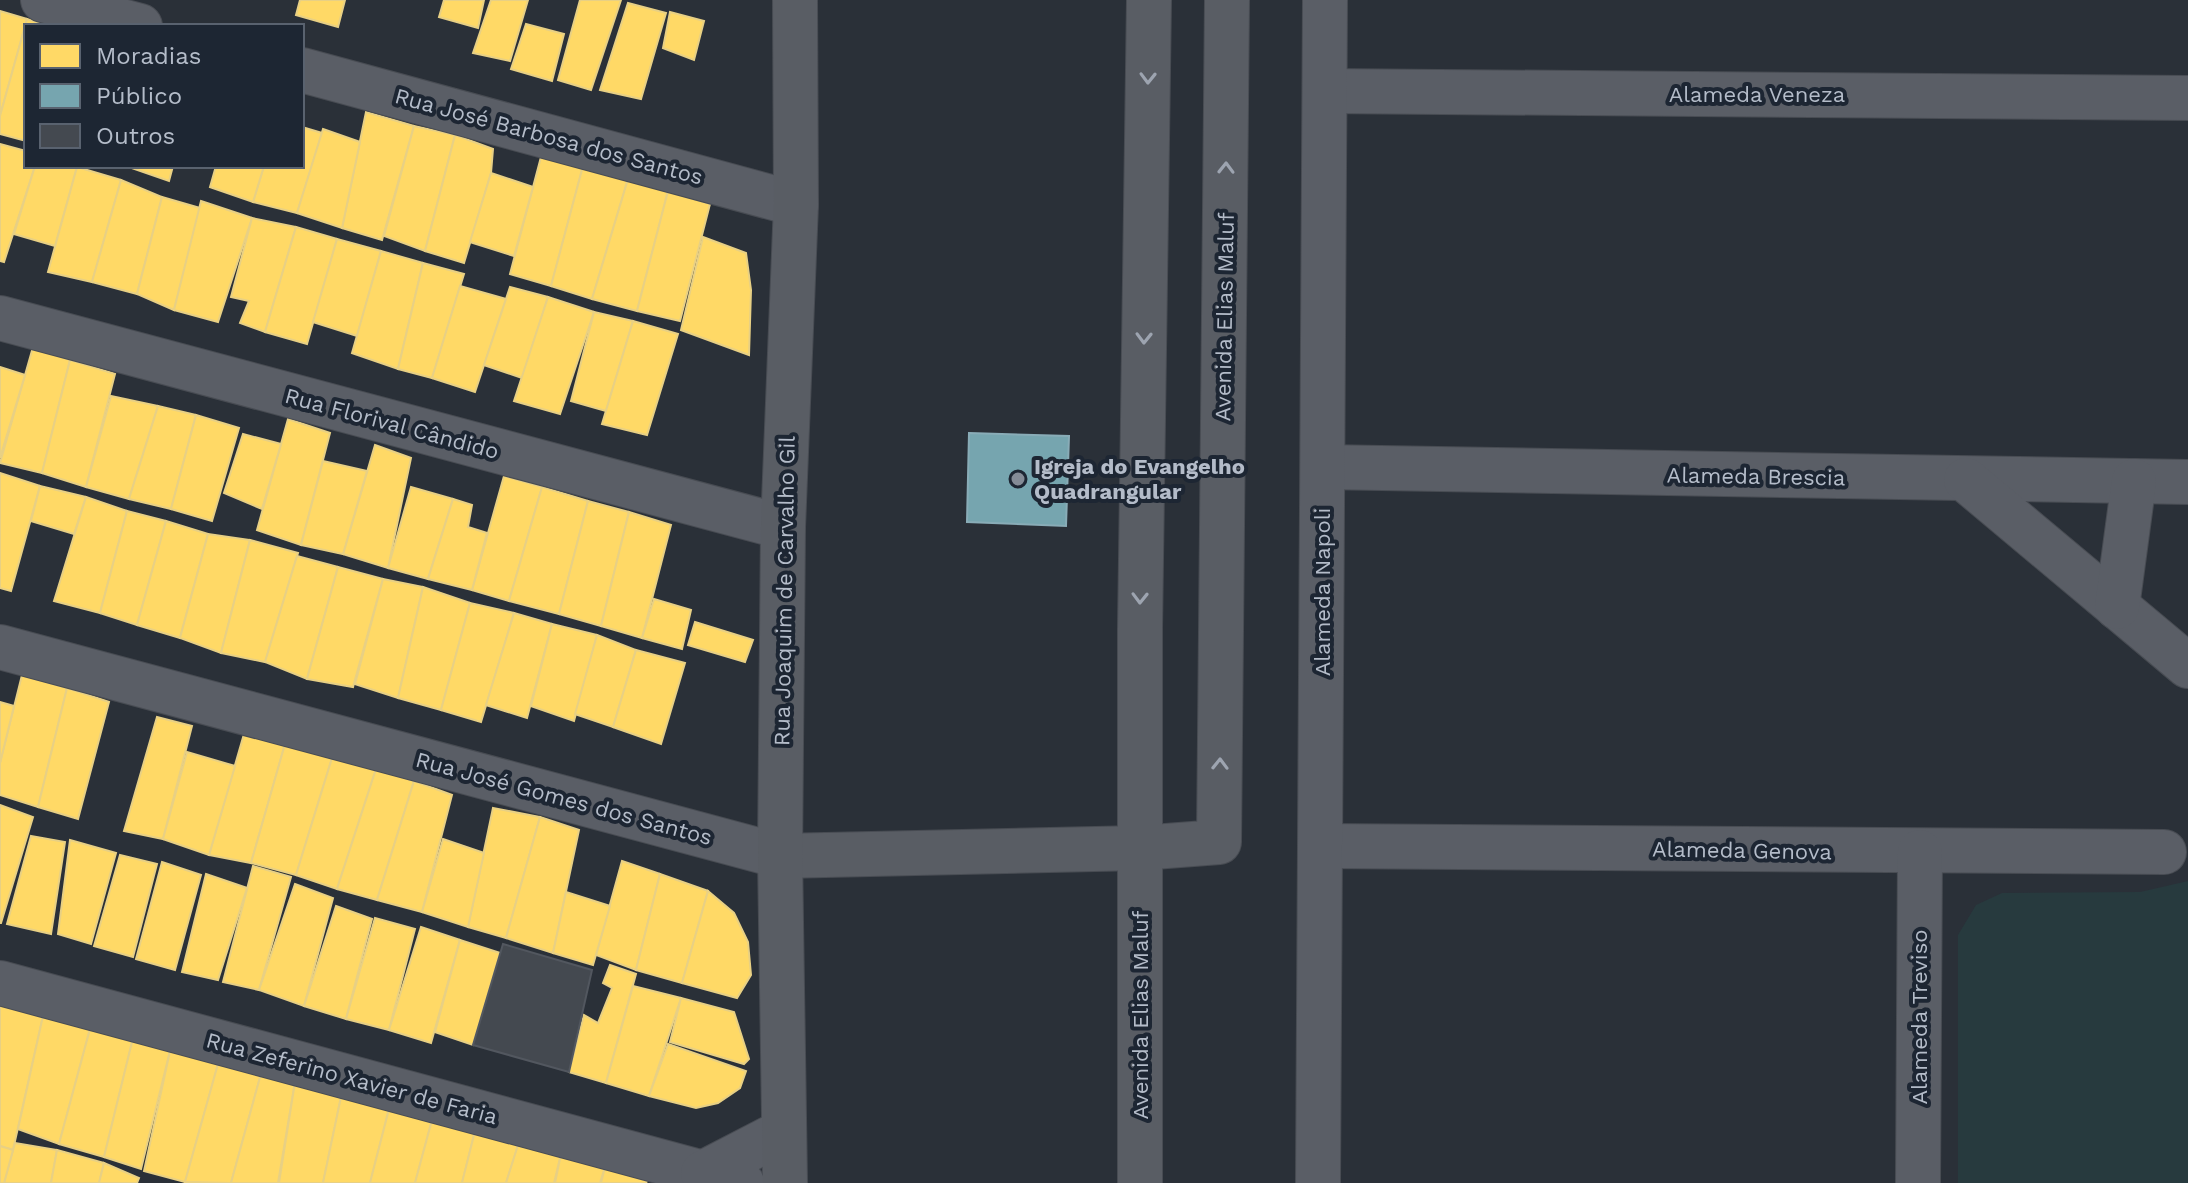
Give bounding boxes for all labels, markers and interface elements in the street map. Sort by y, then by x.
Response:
legend [24,24,304,168]
text: Moradias [96,42,201,70]
one-way arrow [1139,72,1156,85]
text: Público [96,82,182,110]
street label: Alameda Veneza [1669,82,1845,107]
street label: Rua José Barbosa dos Santos [392,83,706,190]
text: Outros [96,122,175,150]
one-way arrow [1217,161,1235,174]
street label: Avenida Elias Maluf [1210,212,1239,422]
one-way arrow [1135,332,1153,345]
street label: Rua Florival Cândido [282,383,502,464]
street label: Rua Joaquim de Carvalho Gil [769,435,800,746]
place label: Igreja do Evangelho Quadrangular [1034,454,1245,504]
street label: Alameda Brescia [1667,462,1845,491]
marker: Igreja do Evangelho Quadrangular [1009,470,1027,488]
street label: Alameda Napoli [1310,508,1335,676]
one-way arrow [1131,592,1149,605]
street label: Rua José Gomes dos Santos [413,747,715,850]
one-way arrow [1211,757,1229,770]
street label: Alameda Genova [1652,836,1832,865]
street label: Avenida Elias Maluf [1128,910,1153,1119]
street label: Alameda Treviso [1907,930,1932,1104]
street label: Rua Zeferino Xavier de Faria [204,1028,500,1129]

